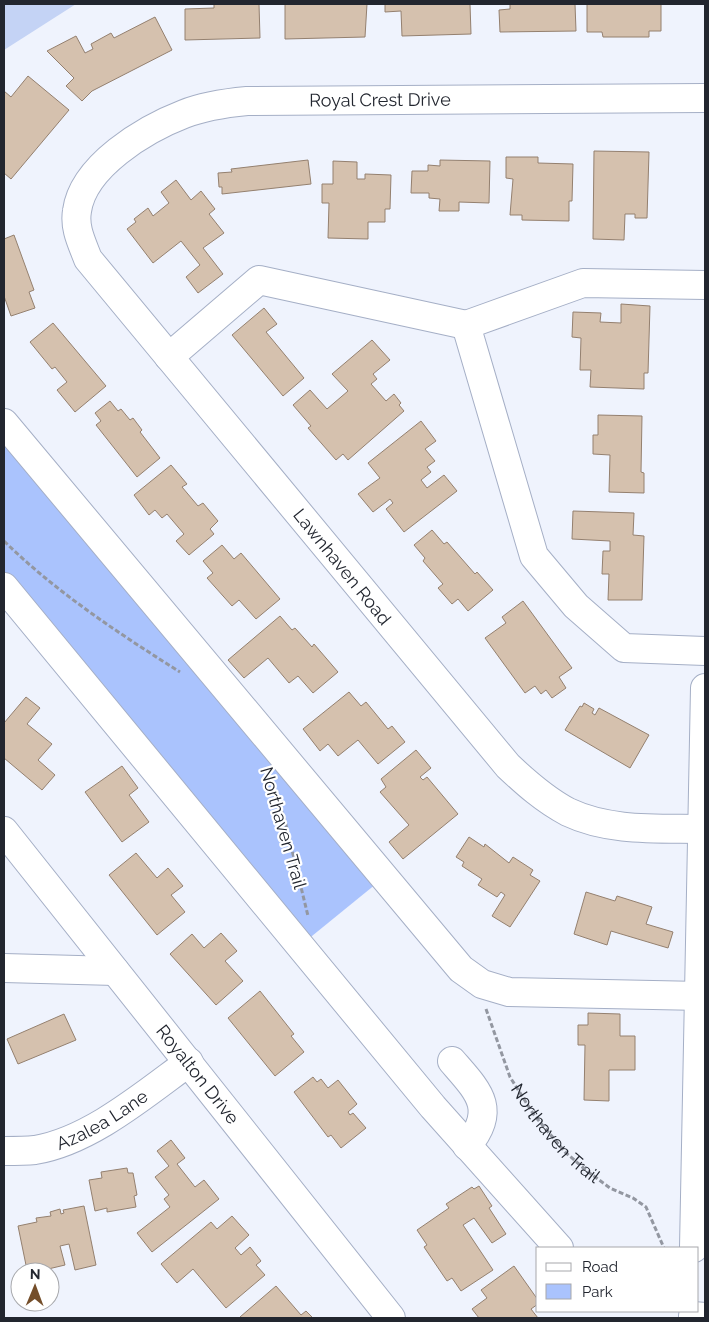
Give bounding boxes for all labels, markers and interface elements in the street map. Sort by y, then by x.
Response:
street label: Royal Crest Drive [309,89,451,111]
street label: Lawnhaven Road [289,504,396,629]
street label: Northaven Trail [256,765,311,891]
street label: Royalton Drive [152,1020,244,1128]
street label: Northaven Trail [507,1080,604,1187]
street label: Azalea Lane [53,1085,152,1154]
legend [536,1247,699,1312]
text: Road [582,1258,618,1276]
north arrow [10,1262,60,1312]
text: N [30,1266,41,1282]
text: Park [582,1283,613,1301]

